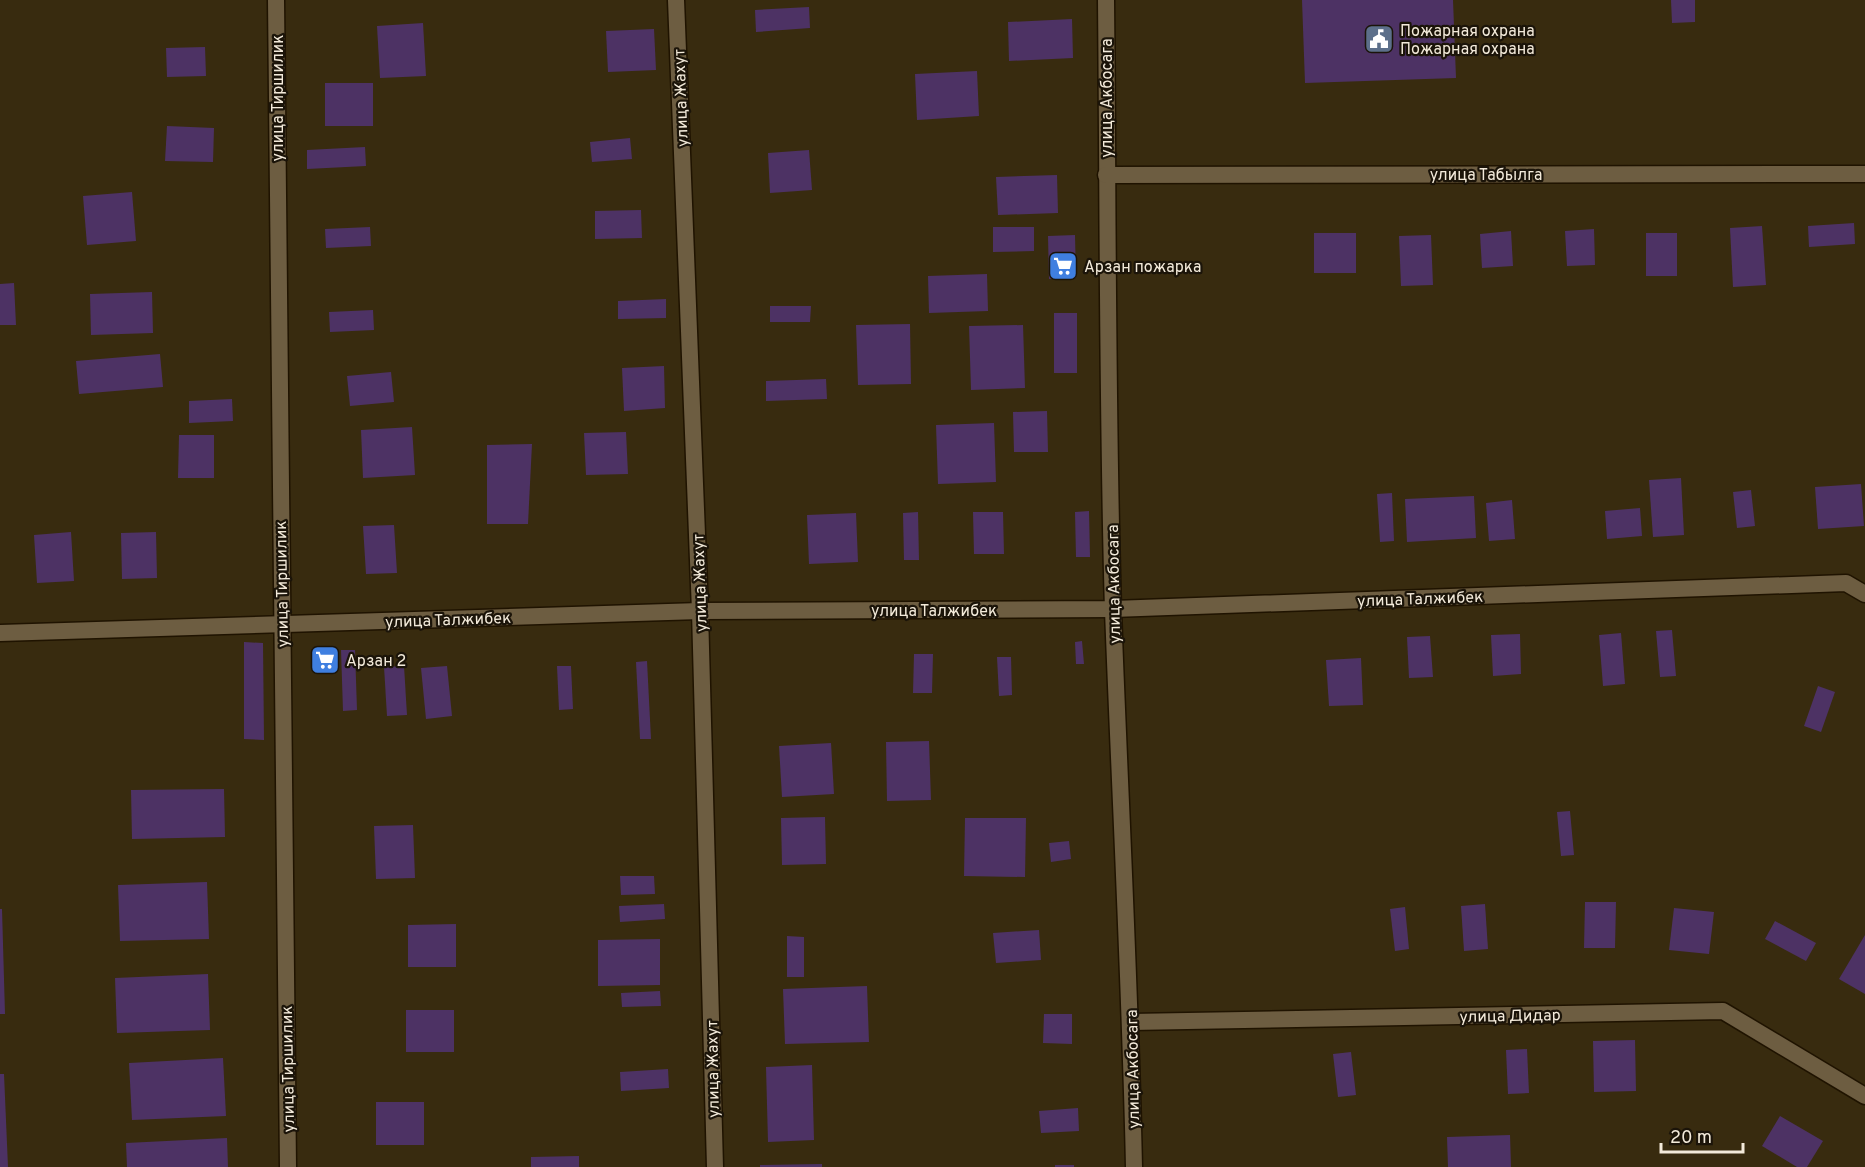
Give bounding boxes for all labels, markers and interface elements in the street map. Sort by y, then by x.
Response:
place label: Пожарная охрана Пожарная охрана [1400,22,1535,60]
public building icon: Пожарная охрана Пожарная охрана [1363,23,1395,55]
street label: улица Тиршилик [269,35,289,161]
street label: улица Акбосага [1098,38,1118,158]
street label: улица Жахут [670,49,694,147]
street label: улица Табылга [1430,166,1542,186]
supermarket icon: Арзан пожарка [1047,250,1079,282]
place label: Арзан пожарка [1084,258,1201,278]
street label: улица Тиршилик [272,520,294,648]
street label: улица Акбосага [1104,524,1126,644]
street label: улица Жахут [689,534,713,632]
street label: улица Талжибек [1357,588,1483,612]
street label: улица Талжибек [871,602,997,622]
street label: улица Талжибек [385,609,511,633]
supermarket icon: Арзан 2 [309,644,341,676]
place label: Арзан 2 [346,652,406,672]
street label: улица Тиршилик [278,1005,300,1133]
street label: улица Дидар [1459,1006,1561,1028]
street label: улица Акбосага [1123,1009,1145,1129]
street label: улица Жахут [703,1020,725,1118]
scale bar [1661,1116,1744,1154]
text: 20 m [1670,1127,1712,1150]

